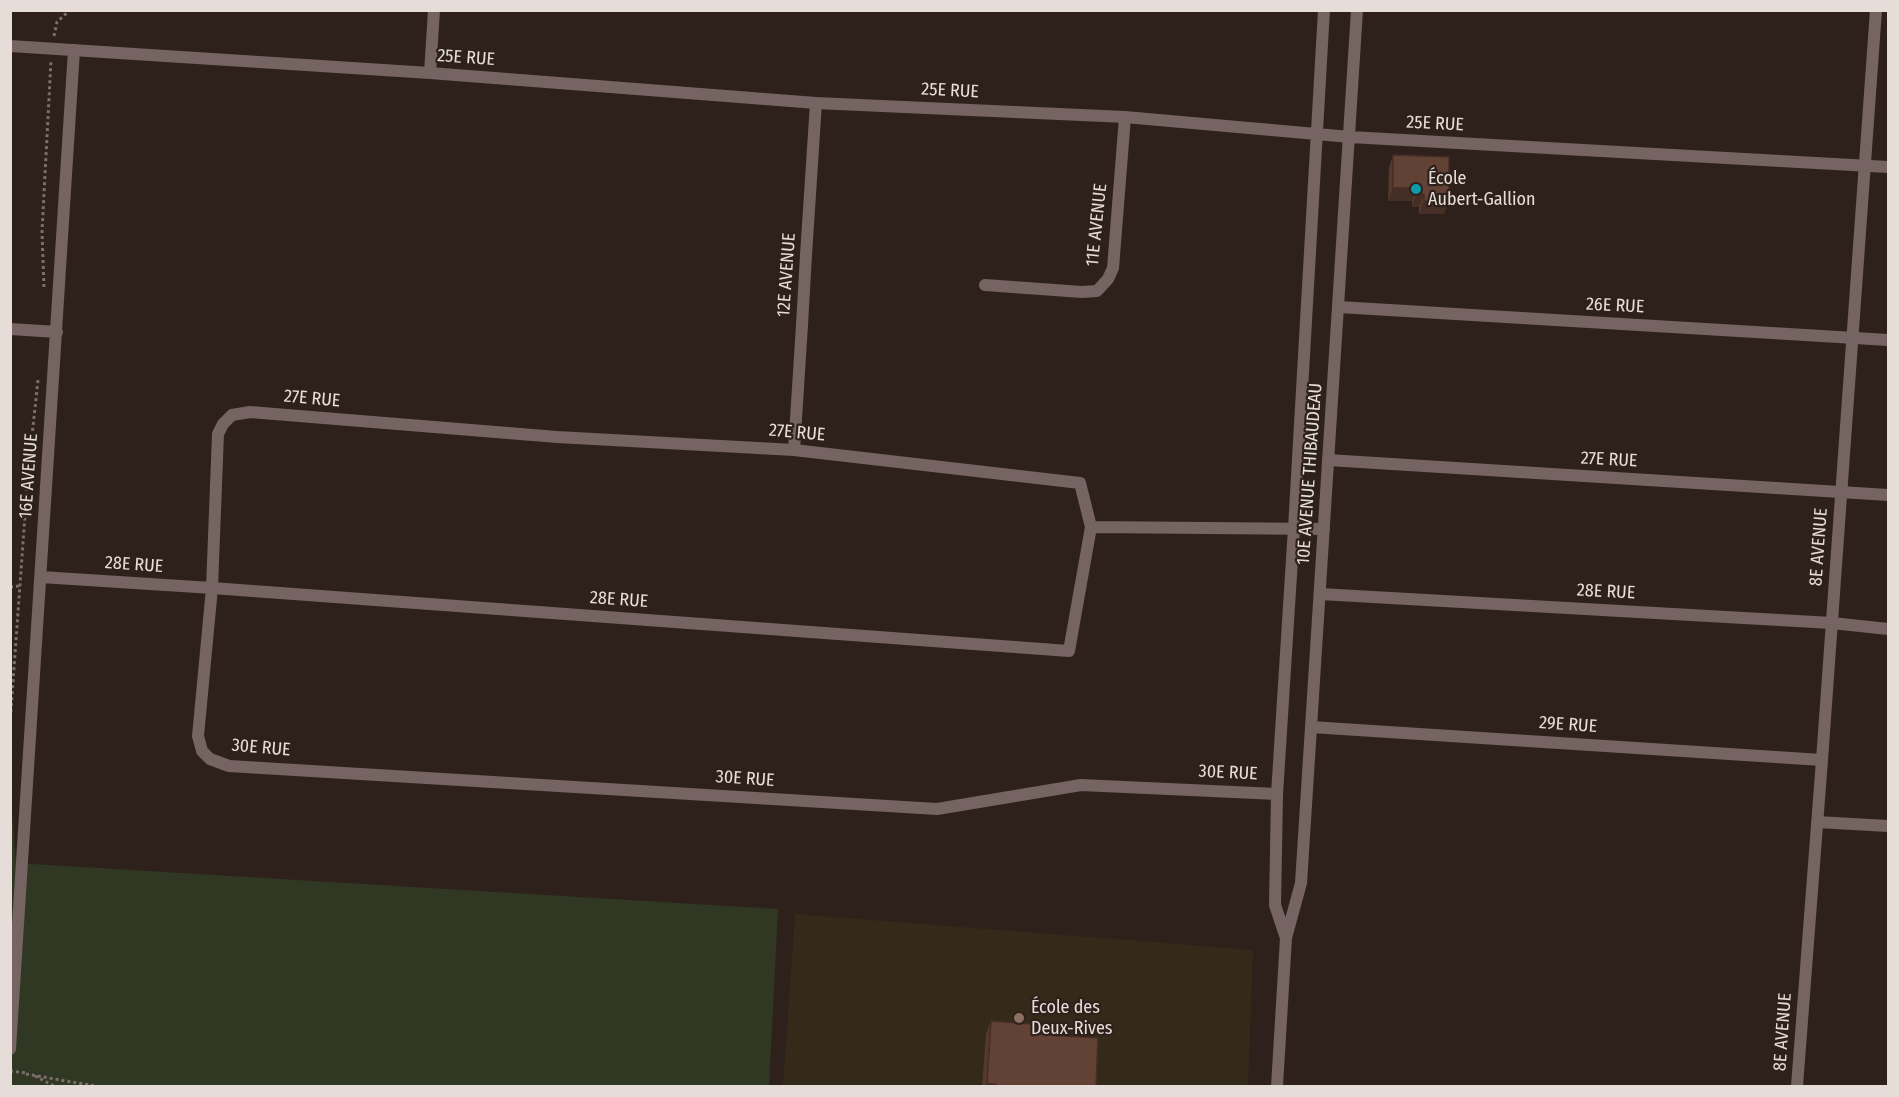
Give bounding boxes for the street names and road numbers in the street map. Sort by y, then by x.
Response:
street label: 25E RUE [437,45,495,71]
street label: 25E RUE [921,79,979,103]
street label: 25E RUE [1406,112,1464,136]
street label: 11E AVENUE [1082,182,1112,268]
street label: 12E AVENUE [773,232,801,318]
street label: 26E RUE [1585,294,1645,318]
street label: 10E AVENUE THIBAUDEAU [1293,382,1327,566]
street label: 27E RUE [283,386,341,412]
street label: 27E RUE [768,420,826,446]
street label: 16E AVENUE [15,433,43,519]
street label: 27E RUE [1580,448,1638,472]
street label: 8E AVENUE [1805,507,1833,587]
street label: 28E RUE [104,552,164,578]
street label: 28E RUE [1576,580,1636,604]
street label: 28E RUE [589,587,649,613]
street label: 29E RUE [1538,712,1598,738]
street label: 30E RUE [231,735,291,761]
street label: 30E RUE [1198,761,1258,785]
street label: 30E RUE [715,766,775,792]
street label: 8E AVENUE [1769,992,1797,1072]

